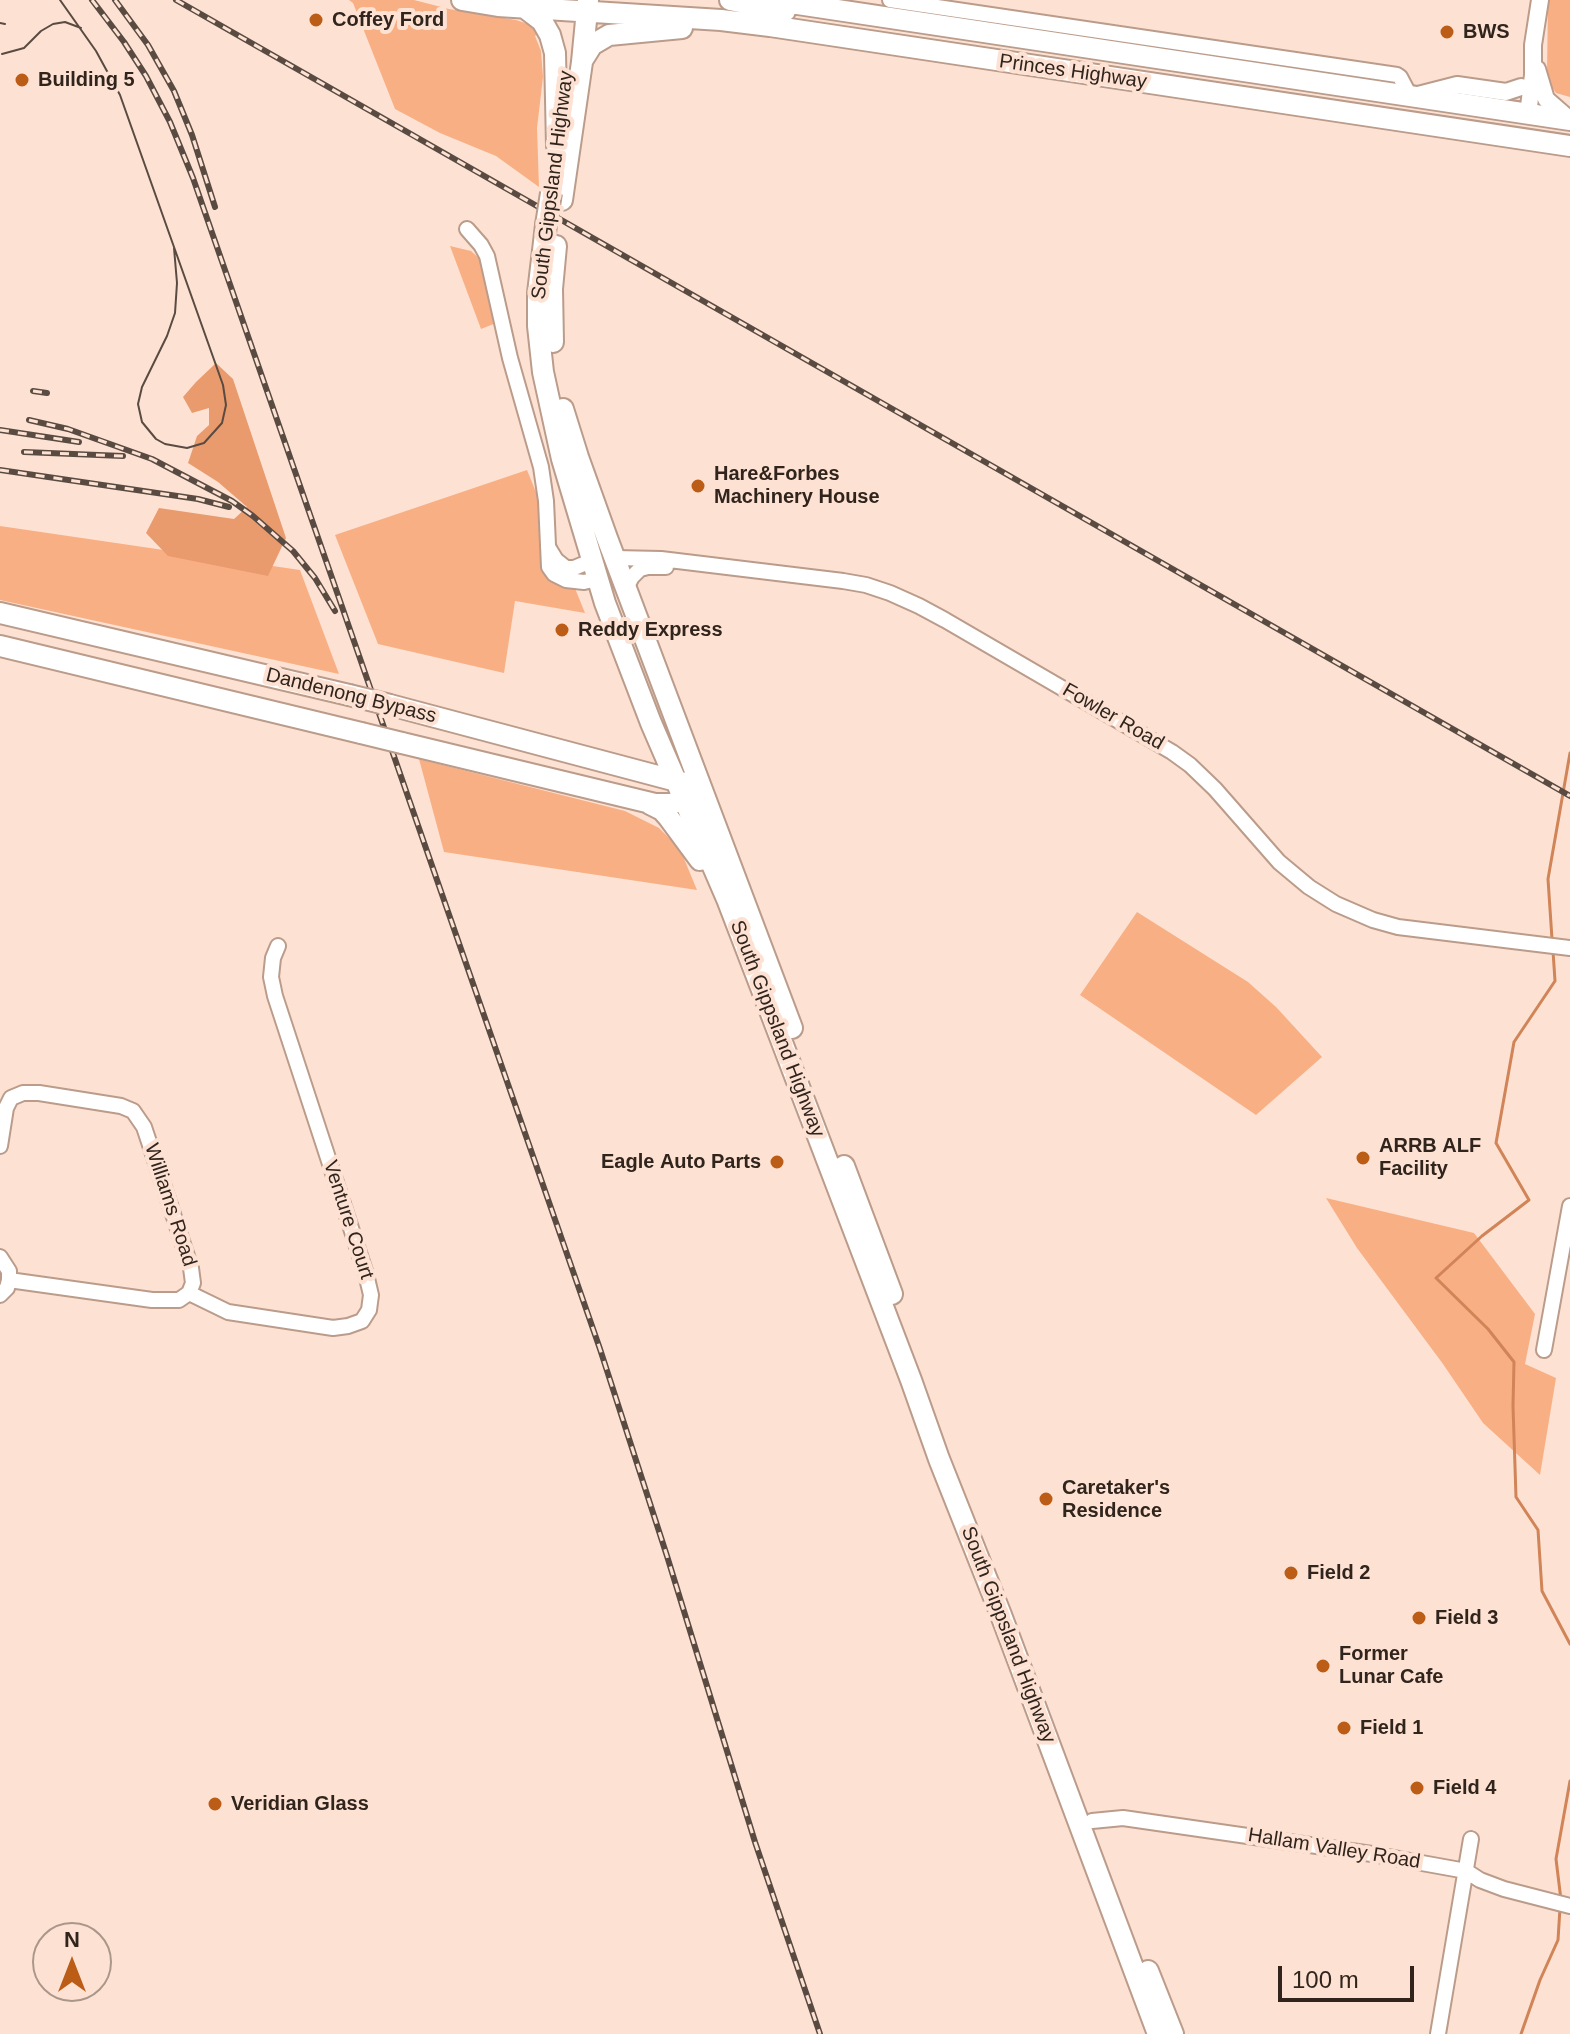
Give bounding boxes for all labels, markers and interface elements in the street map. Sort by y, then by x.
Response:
place label: Coffey Ford [332,8,444,32]
marker: Coffey Ford [307,11,325,29]
place label: BWS [1463,20,1510,44]
marker: BWS [1438,23,1456,41]
street label: Princes Highway [998,50,1148,94]
place label: Building 5 [38,68,135,92]
street label: South Gippsland Highway [527,69,579,301]
marker: Building 5 [13,71,31,89]
place label: Hare&Forbes Machinery House [714,462,880,509]
marker: Hare&Forbes Machinery House [689,477,707,495]
place label: Reddy Express [578,618,723,642]
marker: Reddy Express [553,621,571,639]
street label: Dandenong Bypass [263,663,439,729]
street label: Fowler Road [1058,678,1168,756]
street label: South Gippsland Highway [725,917,829,1141]
place label: ARRB ALF Facility [1379,1134,1481,1181]
street label: Williams Road [139,1141,201,1269]
marker: ARRB ALF Facility [1354,1149,1372,1167]
place label: Eagle Auto Parts [601,1150,761,1174]
marker: Eagle Auto Parts [768,1153,786,1171]
street label: Venture Court [318,1158,378,1282]
place label: Caretaker's Residence [1062,1476,1170,1523]
marker: Caretaker's Residence [1037,1490,1055,1508]
street label: South Gippsland Highway [956,1523,1060,1747]
place label: Field 2 [1307,1561,1370,1585]
marker: Field 2 [1282,1564,1300,1582]
place label: Field 3 [1435,1606,1498,1630]
marker: Field 3 [1410,1609,1428,1627]
place label: Former Lunar Cafe [1339,1642,1443,1689]
marker: Former Lunar Cafe [1314,1657,1332,1675]
place label: Field 1 [1360,1716,1423,1740]
marker: Field 1 [1335,1719,1353,1737]
place label: Field 4 [1433,1776,1496,1800]
marker: Field 4 [1408,1779,1426,1797]
place label: Veridian Glass [231,1792,369,1816]
marker: Veridian Glass [206,1795,224,1813]
street label: Hallam Valley Road [1246,1824,1422,1874]
north arrow [32,1922,112,2002]
text: N [64,1927,80,1952]
scale bar [1282,1950,1418,2000]
text: 100 m [1292,1966,1359,1993]

